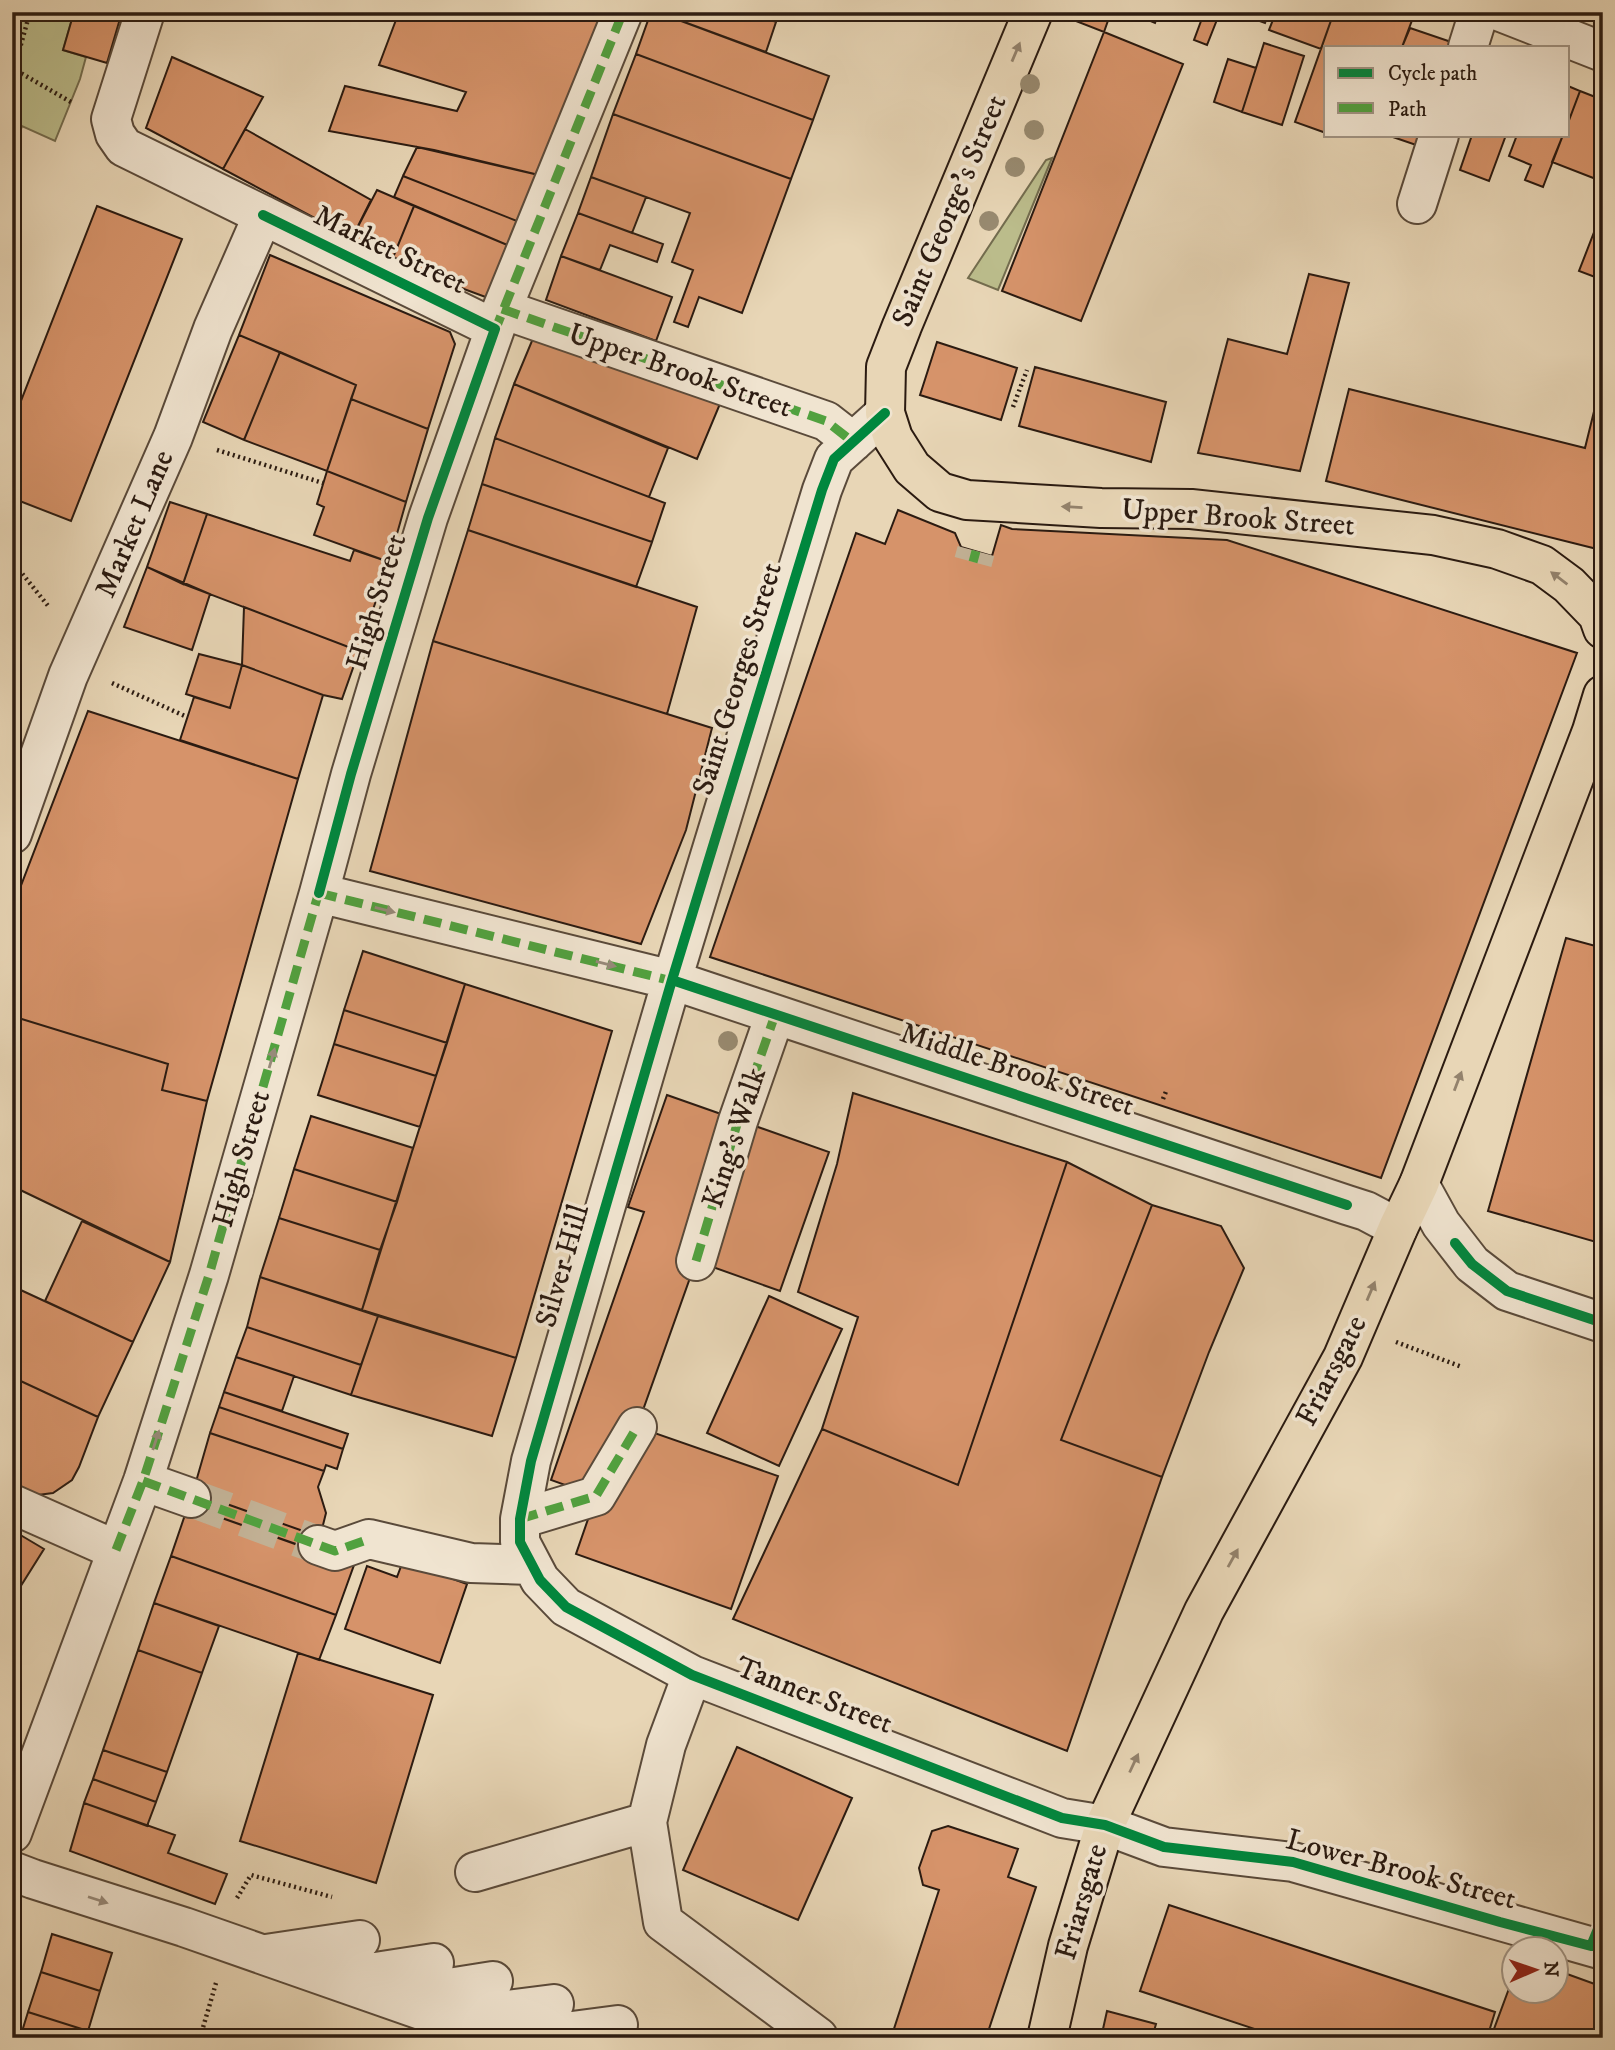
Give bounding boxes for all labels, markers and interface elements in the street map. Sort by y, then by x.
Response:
one-way arrow [1011,41,1022,62]
legend [1324,46,1570,136]
text: Cycle path [1388,61,1477,87]
street label: Saint George's Street [884,89,1016,333]
text: Path [1388,97,1427,123]
street label: Market Street [308,197,472,303]
street label: Upper Brook Street [563,315,797,427]
street label: Market Lane [87,445,183,603]
street label: Upper Brook Street [1120,491,1356,545]
one-way arrow [1061,501,1083,512]
street label: High Street [339,529,415,675]
street label: Saint Georges Street [685,558,791,800]
one-way arrow [1550,571,1568,585]
one-way arrow [374,905,396,916]
one-way arrow [595,959,617,970]
street label: Middle Brook Street [895,1015,1139,1125]
one-way arrow [267,1047,277,1068]
street label: King's Walk [695,1063,775,1213]
one-way arrow [1453,1070,1464,1091]
street label: High Street [205,1086,279,1232]
street label: Silver Hill [528,1200,598,1332]
one-way arrow [1365,1281,1377,1301]
street label: Friarsgate [1288,1310,1376,1432]
one-way arrow [151,1429,162,1450]
one-way arrow [1227,1548,1239,1568]
street label: Tanner Street [730,1649,898,1743]
one-way arrow [1129,1752,1140,1773]
street label: Lower Brook Street [1282,1822,1520,1918]
street label: Friarsgate [1048,1840,1116,1964]
one-way arrow [88,1895,109,1906]
north arrow [1500,1934,1570,2004]
text: N [1539,1961,1562,1978]

